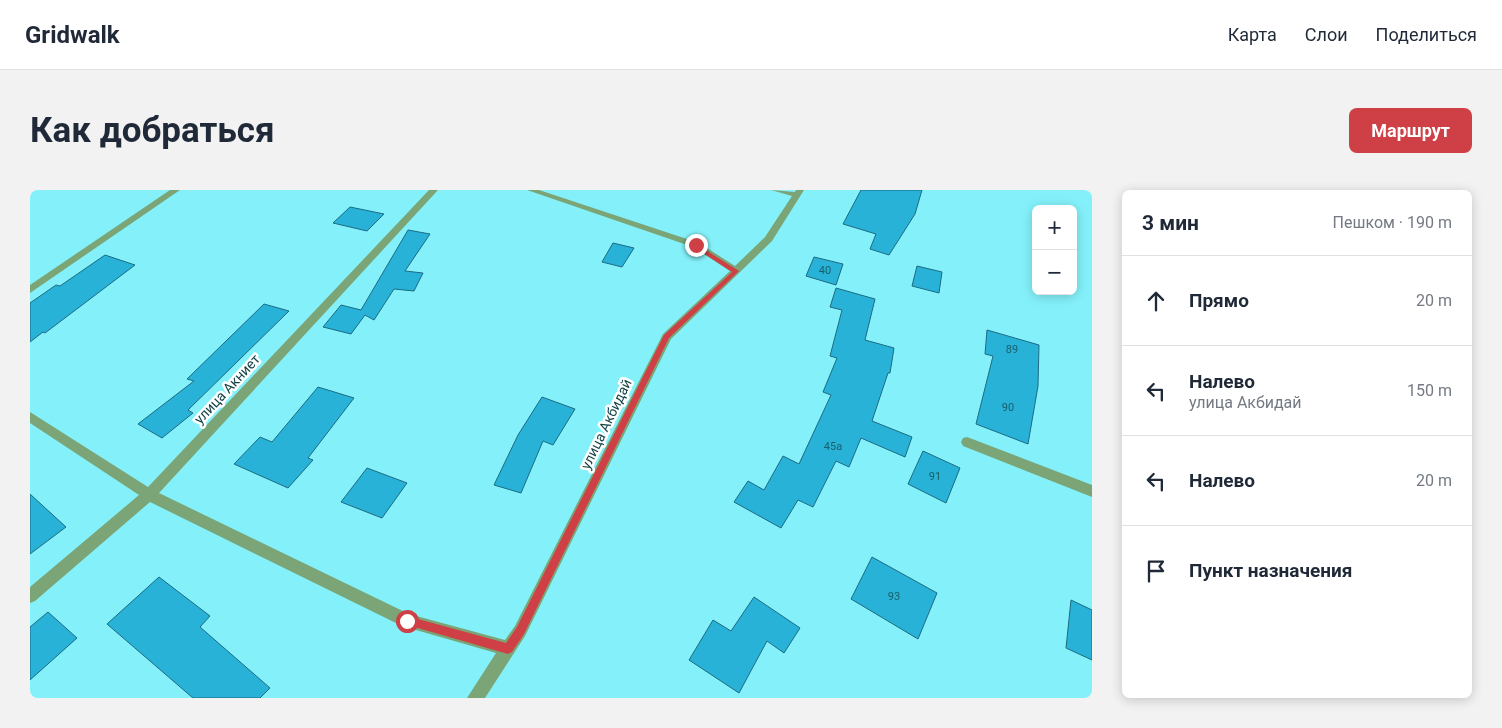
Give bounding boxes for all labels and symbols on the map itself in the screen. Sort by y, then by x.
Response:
route end [685,234,708,257]
house number: 40 [819,264,831,277]
house number: 89 [1006,343,1018,356]
street label: улица Акниет [191,351,263,427]
street label: улица Акбидай [577,376,635,472]
house number: 90 [1002,401,1014,414]
house number: 45а [824,440,842,453]
house number: 91 [929,470,941,483]
house number: 93 [888,590,900,603]
route start [396,610,419,633]

